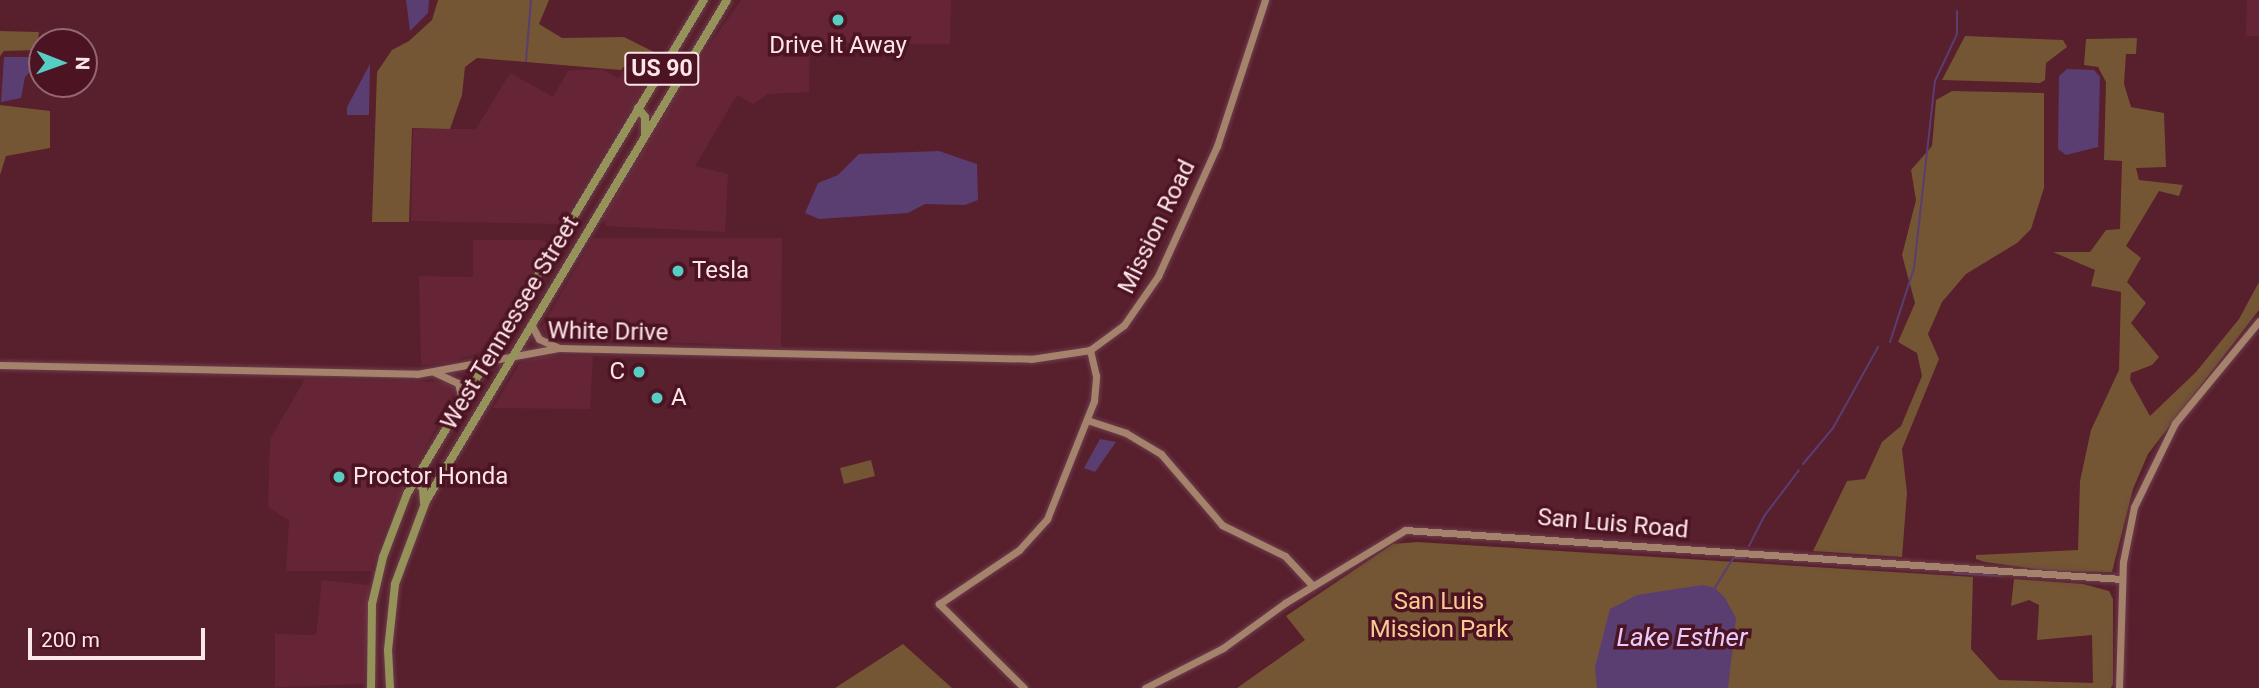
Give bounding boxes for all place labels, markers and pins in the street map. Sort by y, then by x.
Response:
marker: Drive It Away [830,12,846,28]
place label: Drive It Away [769,32,907,60]
place label: Tesla [692,257,749,285]
marker: Tesla [670,263,686,279]
place label: C [609,358,625,386]
marker: C [631,364,647,380]
place label: A [671,384,687,412]
marker: A [649,390,665,406]
place label: Proctor Honda [353,463,508,491]
marker: Proctor Honda [331,469,347,485]

